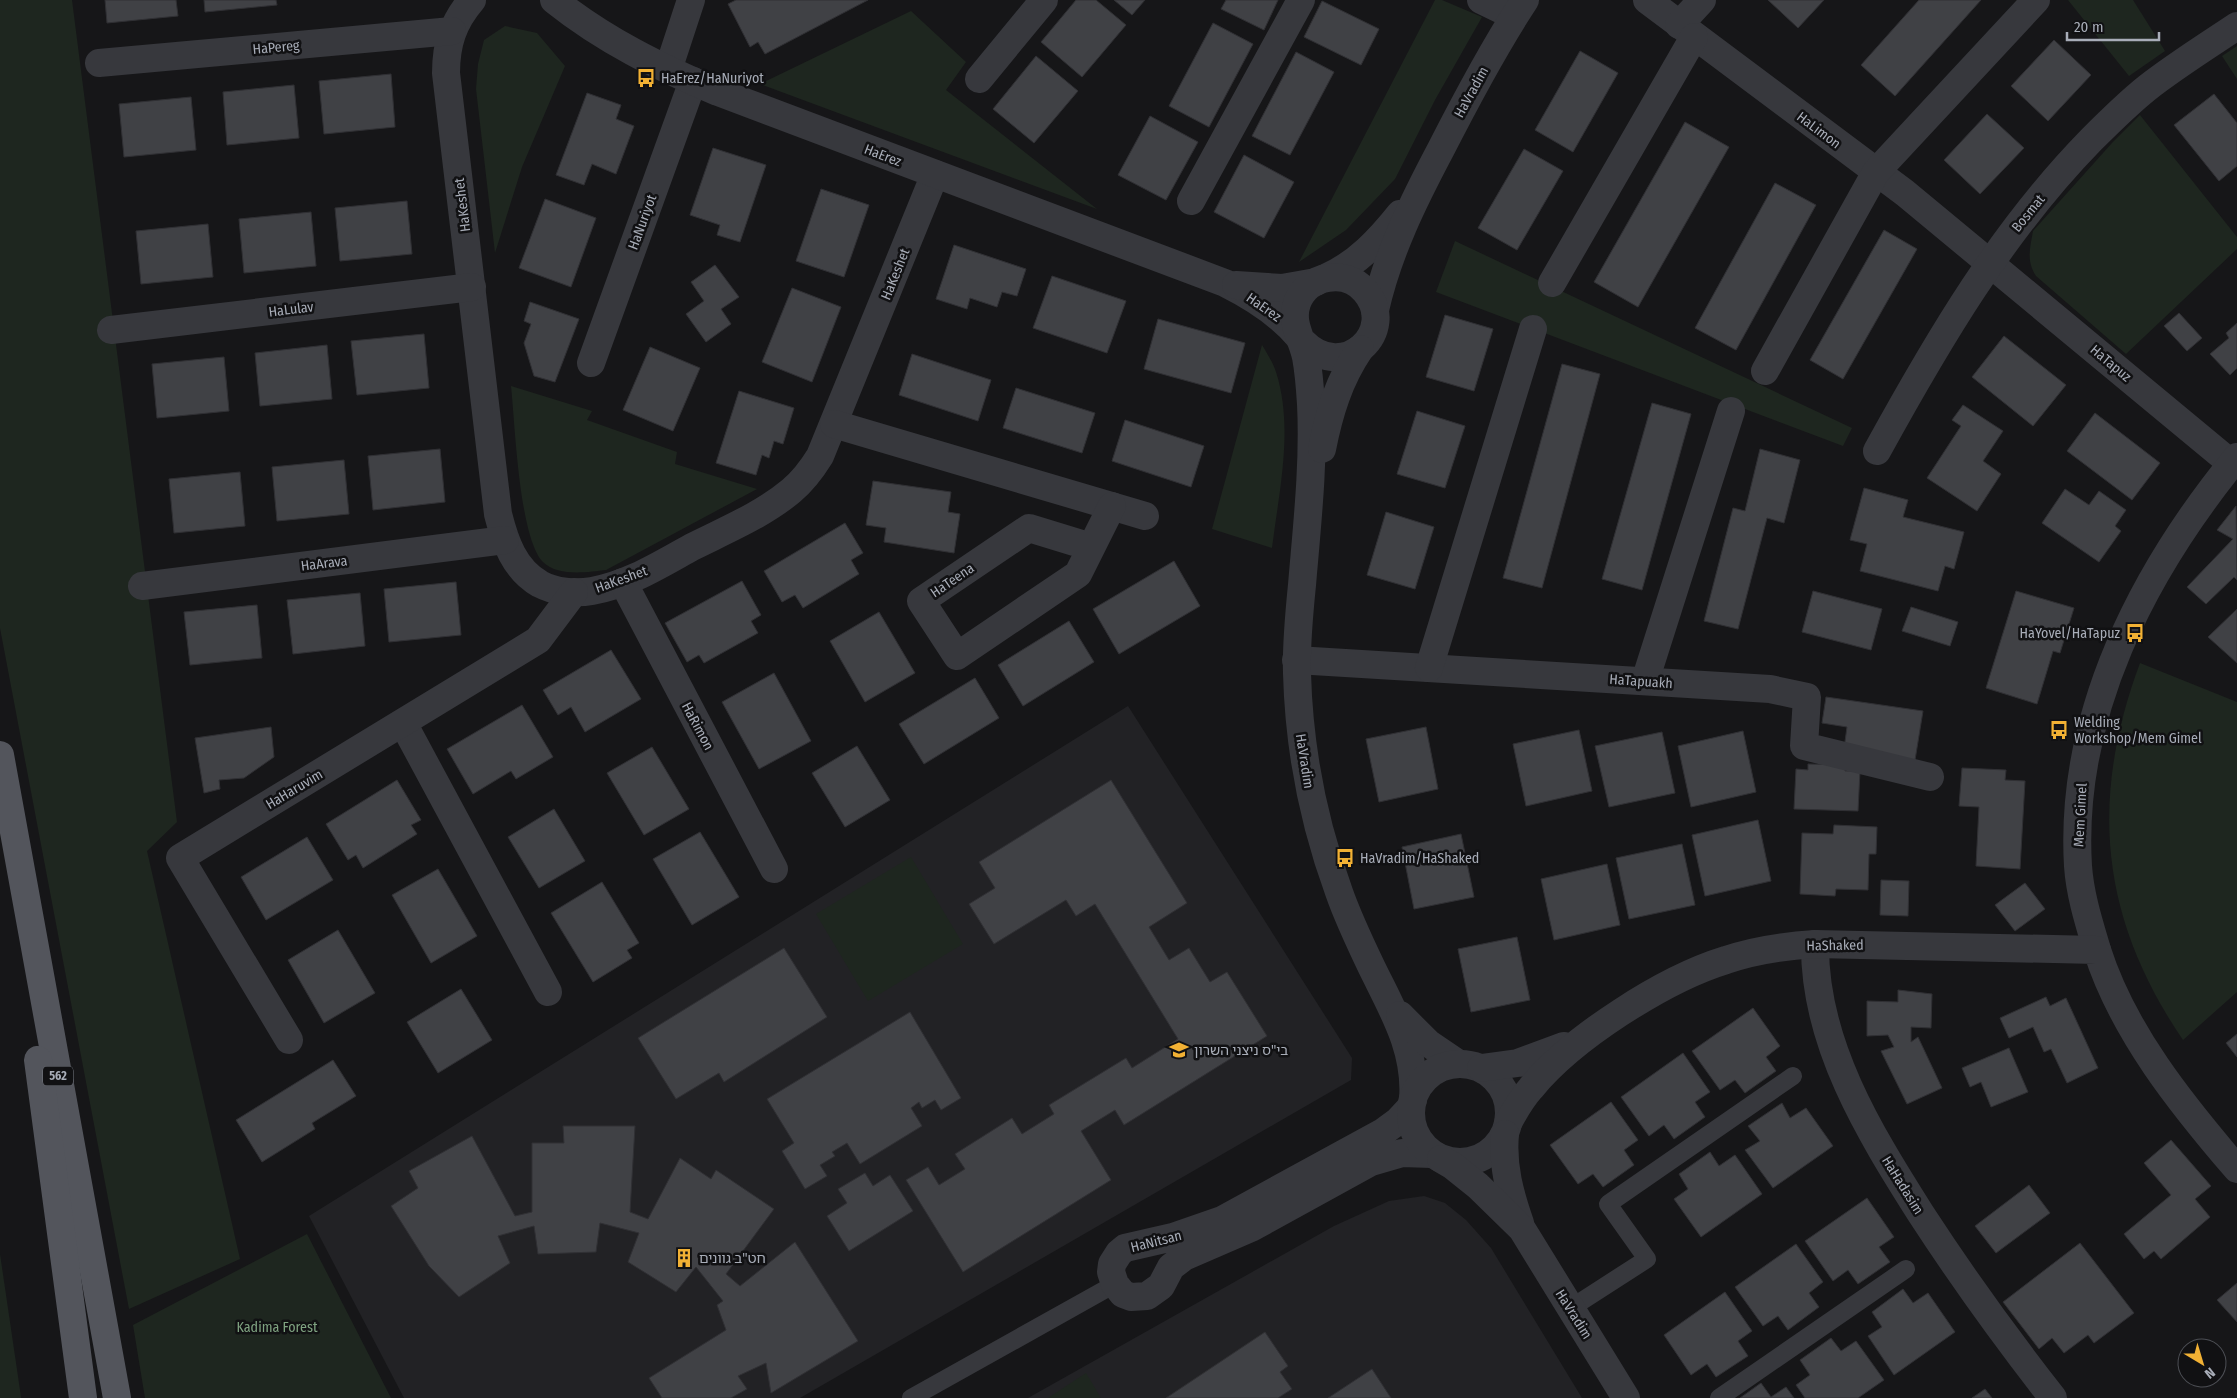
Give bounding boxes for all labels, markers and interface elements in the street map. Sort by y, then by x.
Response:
scale bar [2067,10,2160,42]
text: 20 m [2074,18,2104,36]
street label: HaPereg [252,37,301,58]
street label: HaVradim [1451,64,1492,121]
bus stop icon: HaErez/HaNuriyot [635,67,657,89]
place label: HaErez/HaNuriyot [661,70,764,87]
street label: HaLimon [1793,108,1844,152]
street label: HaErez [862,141,904,170]
street label: HaKeshet [451,177,474,233]
street label: Bosmat [2008,191,2049,235]
street label: HaNuriyot [625,192,660,252]
street label: HaKeshet [877,245,914,303]
street label: HaErez [1243,289,1285,326]
street label: HaLulav [268,298,315,321]
street label: HaTapuz [2087,341,2135,386]
street label: HaArava [300,552,348,575]
street label: HaTeena [927,560,978,601]
street label: HaKeshet [593,562,650,597]
bus stop icon: HaYovel/HaTapuz [2124,622,2146,644]
place label: HaYovel/HaTapuz [2020,625,2120,642]
street label: HaTapuakh [1609,671,1673,692]
street label: HaRimon [678,699,717,753]
place label: Welding Workshop/Mem Gimel [2074,714,2202,747]
bus stop icon: Welding Workshop/Mem Gimel [2048,719,2070,741]
street label: HaVradim [1292,732,1317,790]
street label: HaHaruvim [263,766,326,813]
street label: Mem Gimel [2070,782,2091,847]
bus stop icon: HaVradim/HaShaked [1334,847,1356,869]
place label: HaVradim/HaShaked [1360,850,1479,867]
street label: HaShaked [1806,937,1864,954]
school or university icon: בי"ס ניצני השרון [1168,1039,1190,1061]
place label: בי"ס ניצני השרון [1194,1042,1288,1059]
road number: 562 [43,1066,73,1086]
street label: HaHadasim [1878,1153,1927,1217]
street label: HaNitsan [1129,1227,1183,1256]
building icon: חט"ב גוונים [673,1247,695,1269]
place label: חט"ב גוונים [699,1250,766,1267]
street label: HaVradim [1552,1286,1595,1342]
park label: Kadima Forest [236,1319,318,1336]
north arrow [2177,1338,2227,1388]
text: N [2201,1364,2218,1382]

